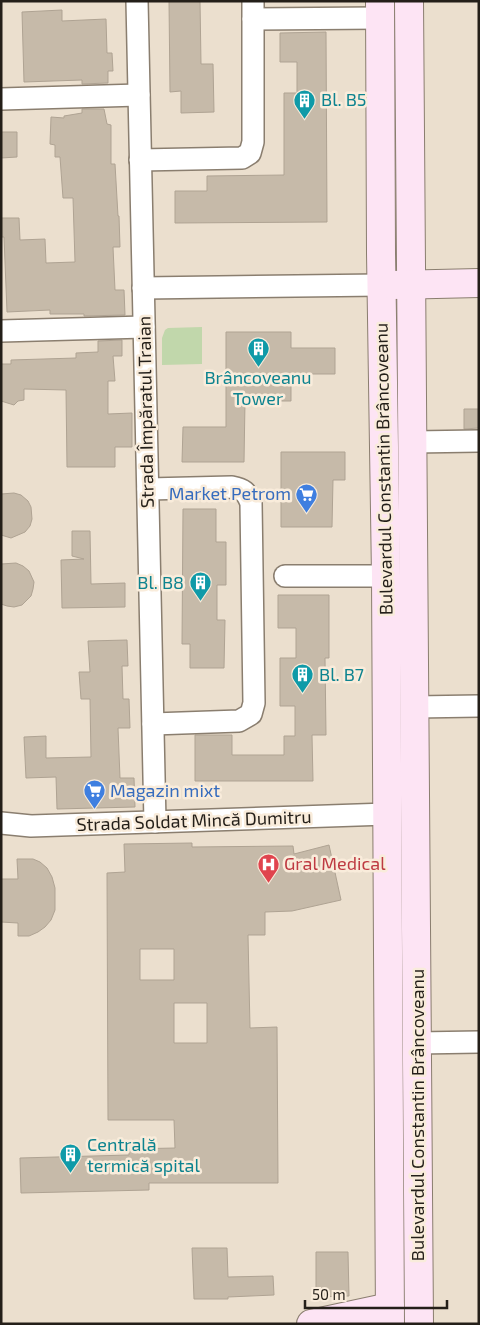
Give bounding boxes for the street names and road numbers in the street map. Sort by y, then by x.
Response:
street label: Strada Împăratul Traian [132,316,158,508]
street label: Bulevardul Constantin Brâncoveanu [369,323,397,615]
street label: Strada Soldat Mincă Dumitru [76,805,312,835]
street label: Bulevardul Constantin Brâncoveanu [406,969,428,1261]

